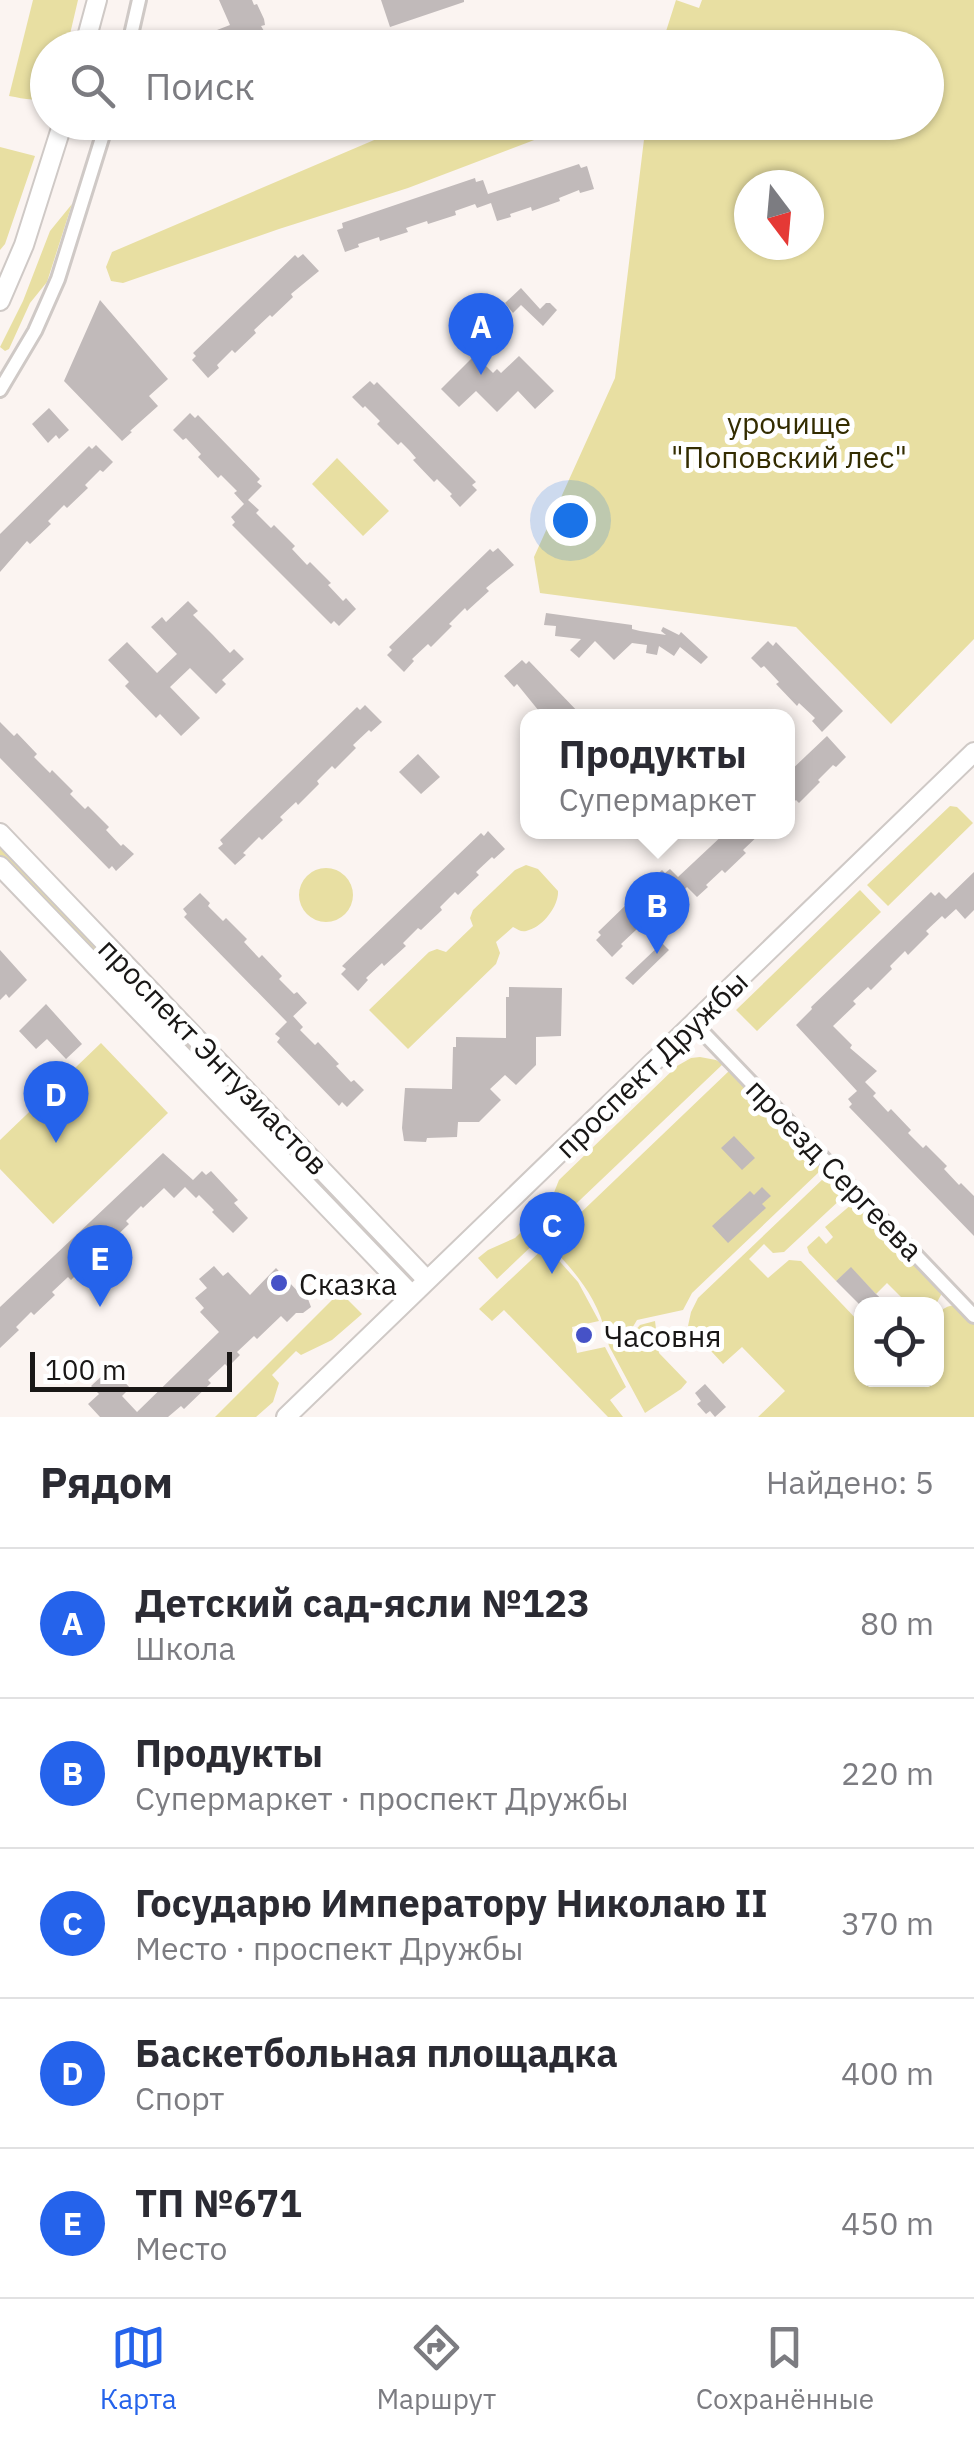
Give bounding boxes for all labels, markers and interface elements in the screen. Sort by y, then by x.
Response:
search box [30,30,944,140]
icon: search [65,58,120,113]
text: Поиск [145,61,255,110]
north arrow [734,170,824,260]
pin: A [448,292,514,375]
park label: урочище "Поповский лес" [671,403,907,476]
your location [545,495,596,546]
popup [520,709,795,839]
text: Продукты [559,729,747,778]
text: Супермаркет [559,778,756,820]
pin: B [624,872,690,954]
street label: проспект Энтузиастов [91,929,337,1183]
street label: проспект Дружбы [546,962,756,1166]
pin: D [23,1060,88,1143]
street label: проезд Сергеева [738,1070,932,1268]
pin: C [520,1192,584,1274]
pin: E [68,1224,132,1307]
place label: Сказка [299,1264,397,1303]
marker: Сказка [268,1272,290,1294]
map controls [854,1297,944,1387]
button: locate [854,1297,944,1387]
place label: Часовня [604,1316,722,1355]
marker: Часовня [573,1324,595,1346]
scale bar [30,1347,232,1392]
text: 100 m [45,1351,126,1388]
text: Рядом [40,1455,173,1510]
text: Найдено: 5 [766,1461,934,1503]
text: Детский сад-ясли №123 [135,1578,590,1627]
text: A [62,1602,83,1644]
text: 80 m [860,1602,934,1644]
text: Школа [135,1627,236,1669]
text: Продукты [135,1728,323,1777]
text: B [62,1752,83,1794]
text: 220 m [841,1752,934,1794]
text: Супермаркет · проспект Дружбы [135,1777,629,1819]
text: Государю Императору Николаю II [135,1878,768,1927]
text: C [62,1902,83,1944]
text: 370 m [841,1902,934,1944]
text: Место · проспект Дружбы [135,1927,523,1969]
text: Баскетбольная площадка [135,2028,618,2077]
text: D [61,2052,84,2094]
text: 400 m [841,2052,934,2094]
text: Спорт [135,2077,224,2119]
text: ТП №671 [135,2178,302,2227]
text: E [63,2202,82,2244]
text: 450 m [841,2202,934,2244]
text: Место [135,2227,227,2269]
tab: Карта [100,2320,177,2417]
tab: Маршрут [376,2320,496,2417]
tab: Сохранённые [696,2320,874,2417]

